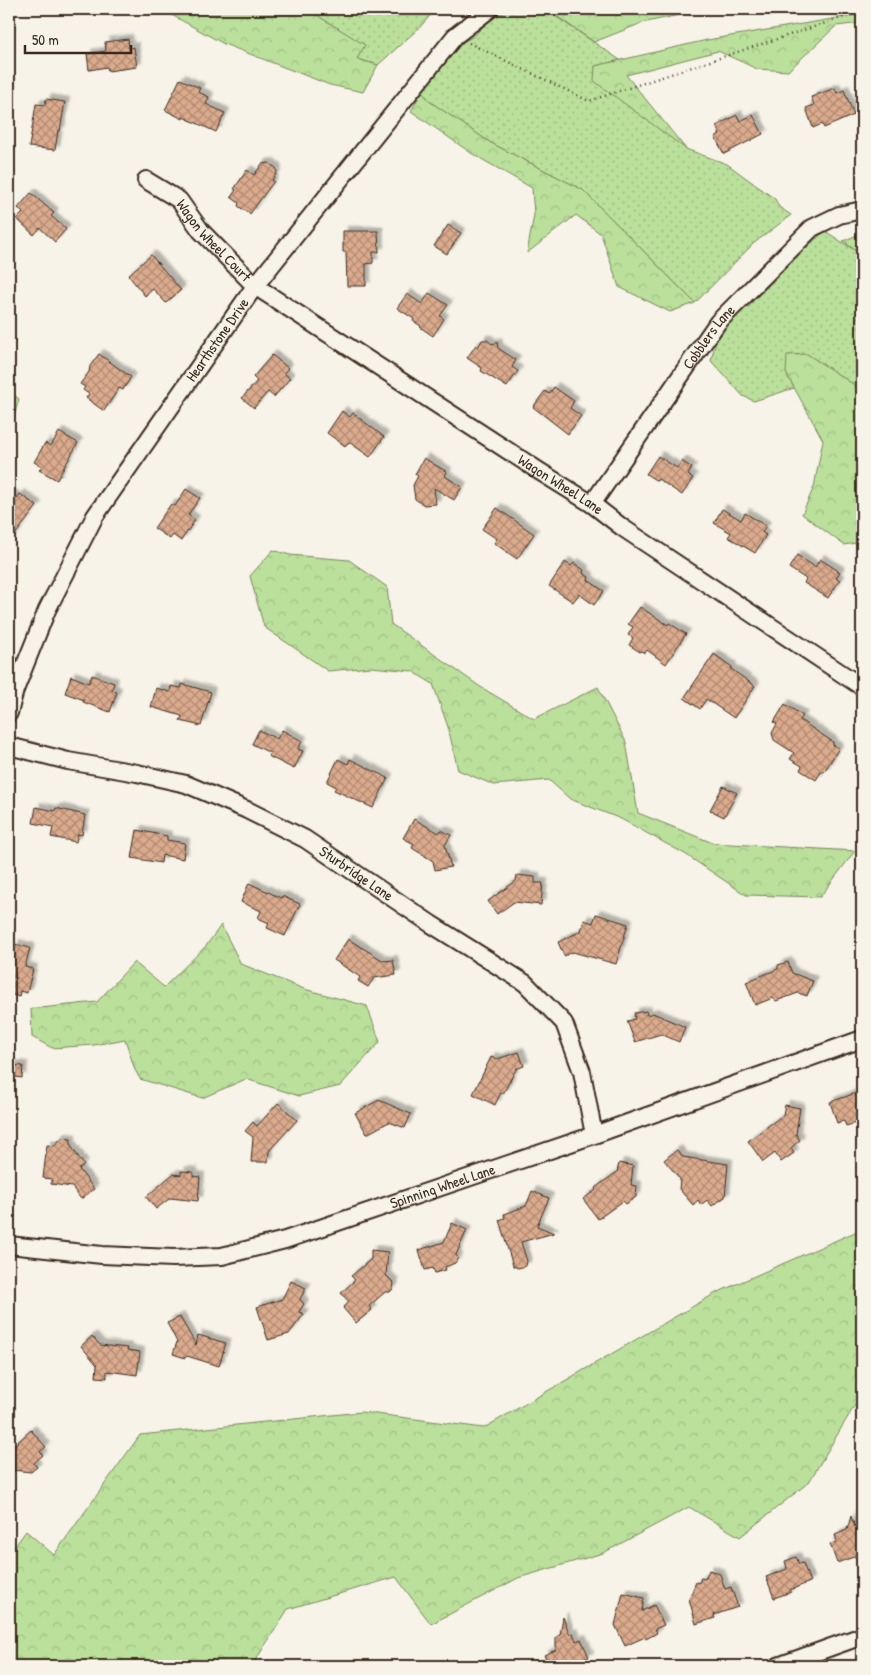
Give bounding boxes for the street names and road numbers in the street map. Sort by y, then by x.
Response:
street label: Wagon Wheel Court [172,195,257,287]
street label: Hearthstone Drive [181,294,254,386]
street label: Cobblers Lane [677,300,740,373]
street label: Wagon Wheel Lane [514,449,608,519]
street label: Sturbridge Lane [315,841,398,906]
street label: Spinning Wheel Lane [387,1158,498,1214]

